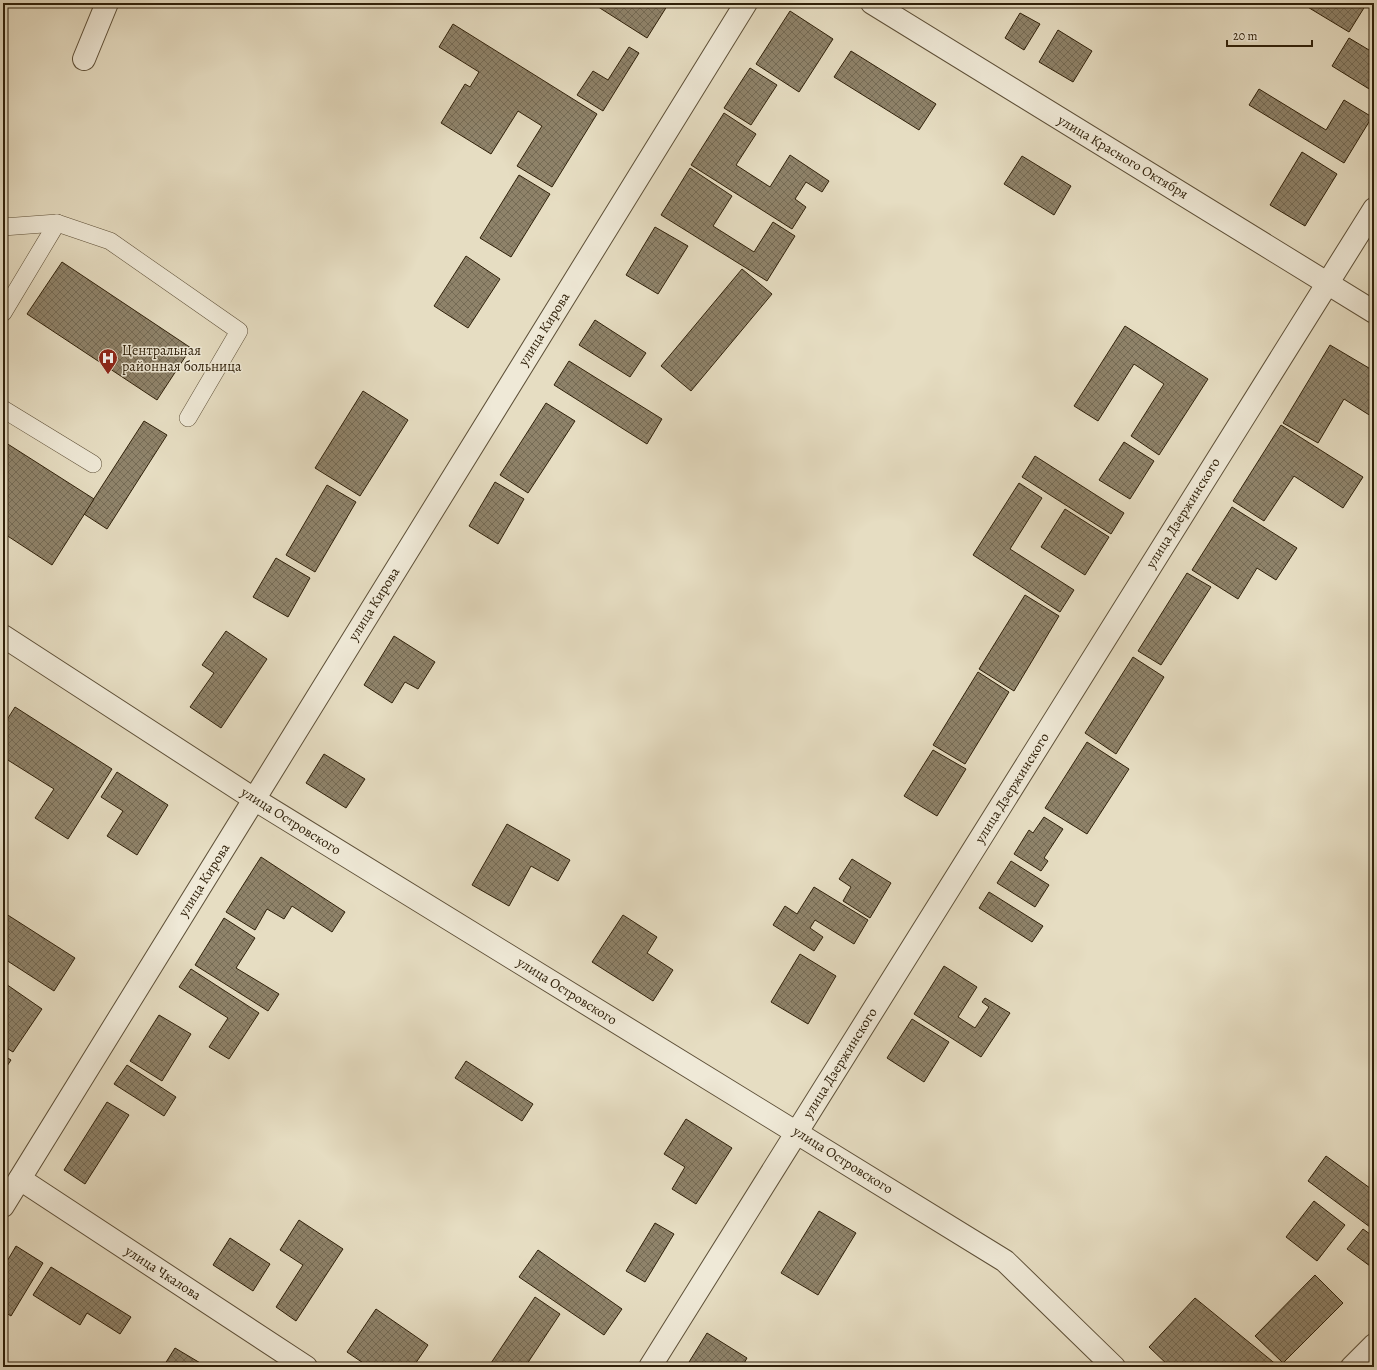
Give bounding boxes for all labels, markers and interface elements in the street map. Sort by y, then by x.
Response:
scale bar [1227,22,1312,48]
text: 20 m [1233,28,1257,44]
street label: улица Красного Октября [1053,110,1192,204]
street label: улица Кирова [513,288,574,370]
place label: Центральная районная больница [122,341,242,376]
hospital icon: Центральная районная больница [97,347,119,375]
street label: улица Дзержинского [1141,454,1225,573]
street label: улица Кирова [343,563,404,645]
street label: улица Дзержинского [970,729,1054,848]
street label: улица Островского [237,782,345,859]
street label: улица Кирова [173,839,234,921]
street label: улица Островского [513,952,621,1029]
street label: улица Дзержинского [798,1004,882,1123]
street label: улица Островского [789,1121,897,1198]
street label: улица Чкалова [120,1241,205,1305]

